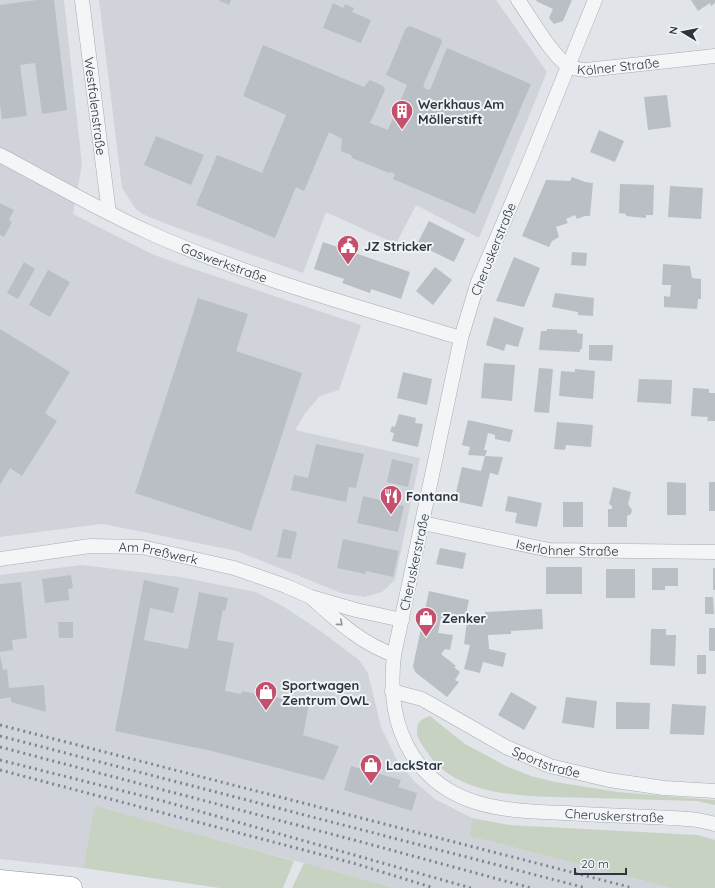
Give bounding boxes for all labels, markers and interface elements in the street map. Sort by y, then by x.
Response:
north arrow [663,12,703,52]
text: N [666,25,681,35]
street label: Kölner Straße [576,54,660,78]
street label: Westfalenstraße [81,56,110,156]
place label: Werkhaus Am Möllerstift [418,96,504,127]
building icon: Werkhaus Am Möllerstift [389,98,415,131]
street label: Cheruskerstraße [467,200,519,298]
public building icon: JZ Stricker [335,233,361,266]
place label: JZ Stricker [364,238,433,254]
street label: Gaswerkstraße [179,239,269,286]
restaurant icon: Fontana [378,483,404,516]
place label: Fontana [406,488,458,504]
street label: Cheruskerstraße [396,512,432,612]
street label: Iserlohner Straße [515,535,619,559]
street label: Am Preßwerk [119,539,200,568]
shop icon: Zenker [413,605,439,638]
place label: Zenker [442,610,487,626]
one-way arrow [335,618,343,626]
place label: Sportwagen Zentrum OWL [282,677,369,708]
shop icon: Sportwagen Zentrum OWL [253,679,279,712]
street label: Sportstraße [510,743,582,781]
shop icon: LackStar [358,752,384,785]
place label: LackStar [386,757,443,773]
street label: Cheruskerstraße [564,805,664,826]
scale bar [575,850,626,876]
text: 20 m [581,856,609,871]

